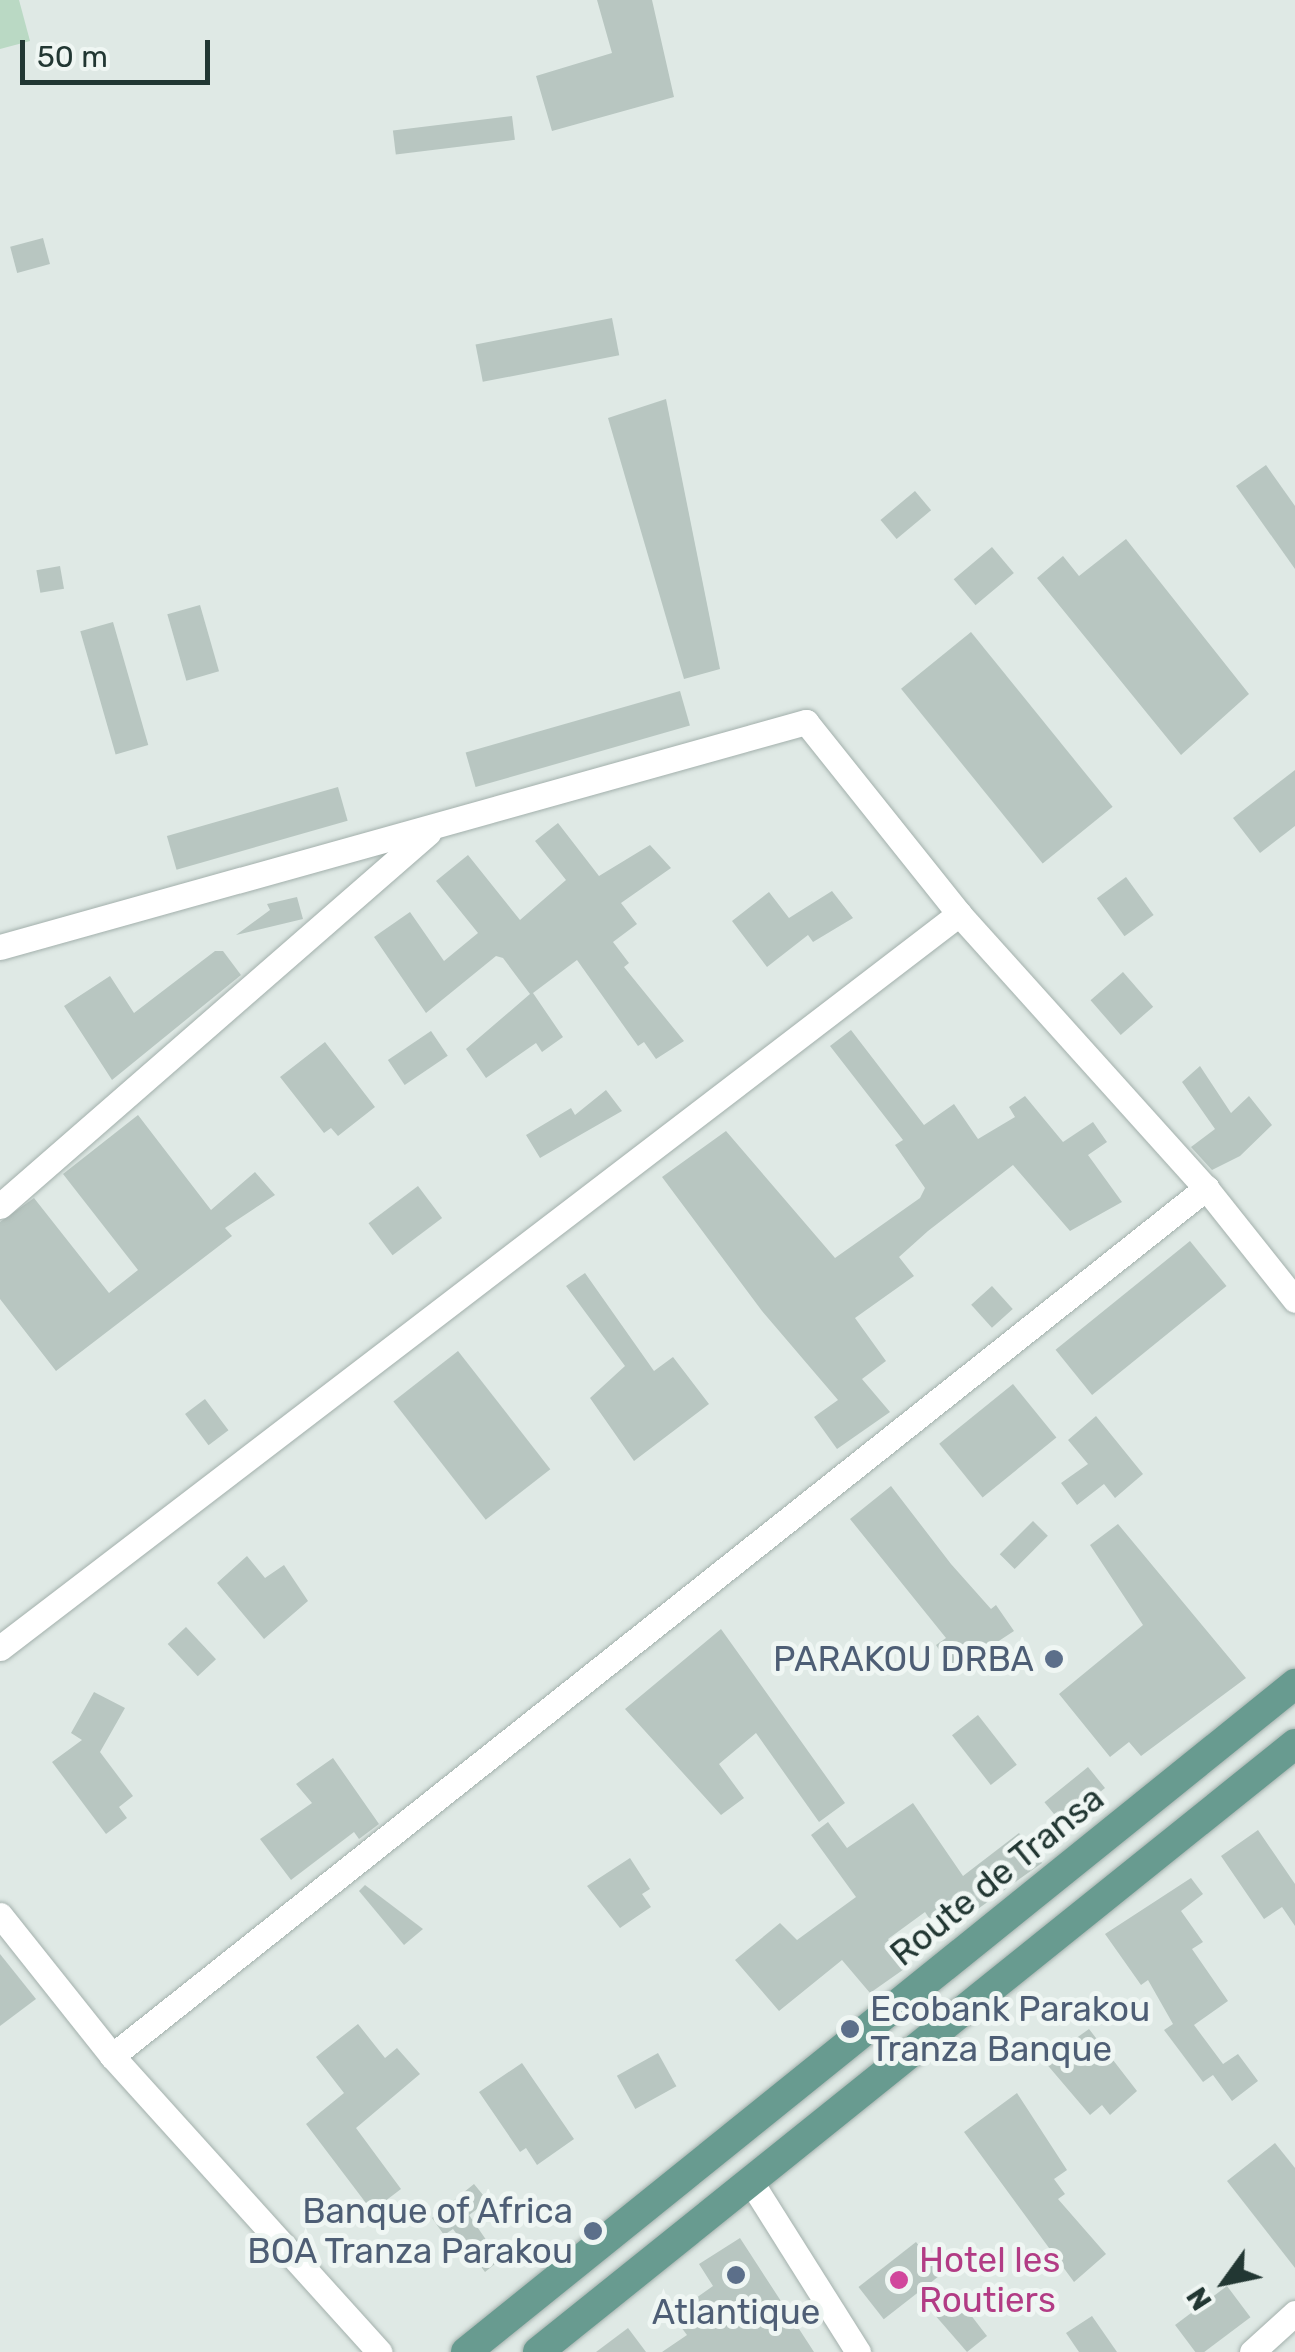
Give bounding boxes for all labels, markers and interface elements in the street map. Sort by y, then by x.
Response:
scale bar [25,20,215,82]
text: 50 m [37,39,108,75]
place label: PARAKOU DRBA [773,1638,1034,1680]
marker: PARAKOU DRBA [1043,1648,1065,1670]
street label: Route de Transa [882,1777,1112,1975]
place label: Ecobank Parakou Tranza Banque [870,1988,1151,2070]
marker: Ecobank Parakou Tranza Banque [839,2018,861,2040]
place label: Banque of Africa BOA Tranza Parakou [246,2190,573,2272]
marker: Banque of Africa BOA Tranza Parakou [582,2220,604,2242]
north arrow [1175,2232,1275,2332]
place label: Hotel les Routiers [919,2239,1060,2321]
marker: Atlantique [725,2264,747,2286]
marker: Hotel les Routiers [888,2269,910,2291]
text: N [1180,2281,1219,2316]
place label: Atlantique [652,2291,820,2333]

